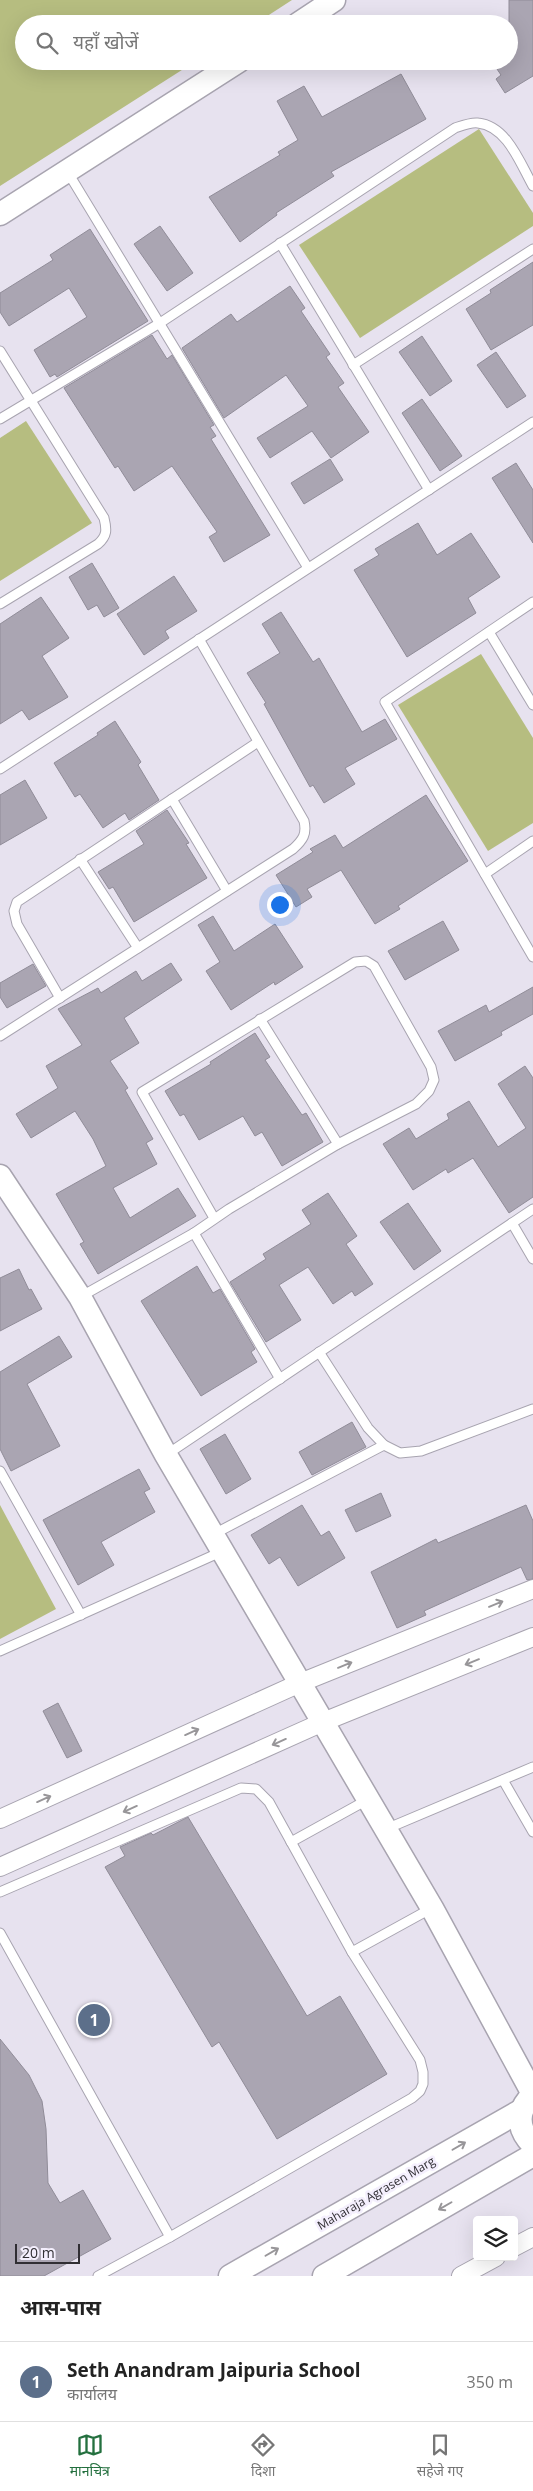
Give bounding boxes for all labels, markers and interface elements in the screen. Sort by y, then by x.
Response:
search box [15,15,518,70]
icon: search [33,29,61,57]
text: यहाँ खोजें [73,29,139,55]
your location [267,892,293,918]
one-way arrow [488,1599,503,1608]
one-way arrow [464,1658,480,1667]
one-way arrow [337,1660,352,1669]
one-way arrow [184,1726,199,1736]
one-way arrow [272,1738,287,1748]
one-way arrow [36,1793,51,1803]
one-way arrow [123,1804,138,1814]
pin: 1 [78,2001,110,2039]
one-way arrow [452,2140,466,2150]
street label: Maharaja Agrasen Marg [314,2152,438,2234]
one-way arrow [439,2201,453,2211]
map controls [473,2216,518,2261]
button: layers [473,2216,518,2261]
scale bar [15,2241,80,2264]
text: 20 m [22,2243,55,2262]
one-way arrow [265,2247,280,2257]
text: आस-पास [20,2293,101,2321]
text: Seth Anandram Jaipuria School [67,2357,361,2383]
text: 1 [31,2371,41,2393]
text: 350 m [467,2371,513,2393]
text: कार्यालय [67,2383,117,2405]
tab: मानचित्र [70,2431,110,2482]
tab: दिशा [249,2431,277,2482]
tab: सहेजे गए [417,2431,463,2482]

